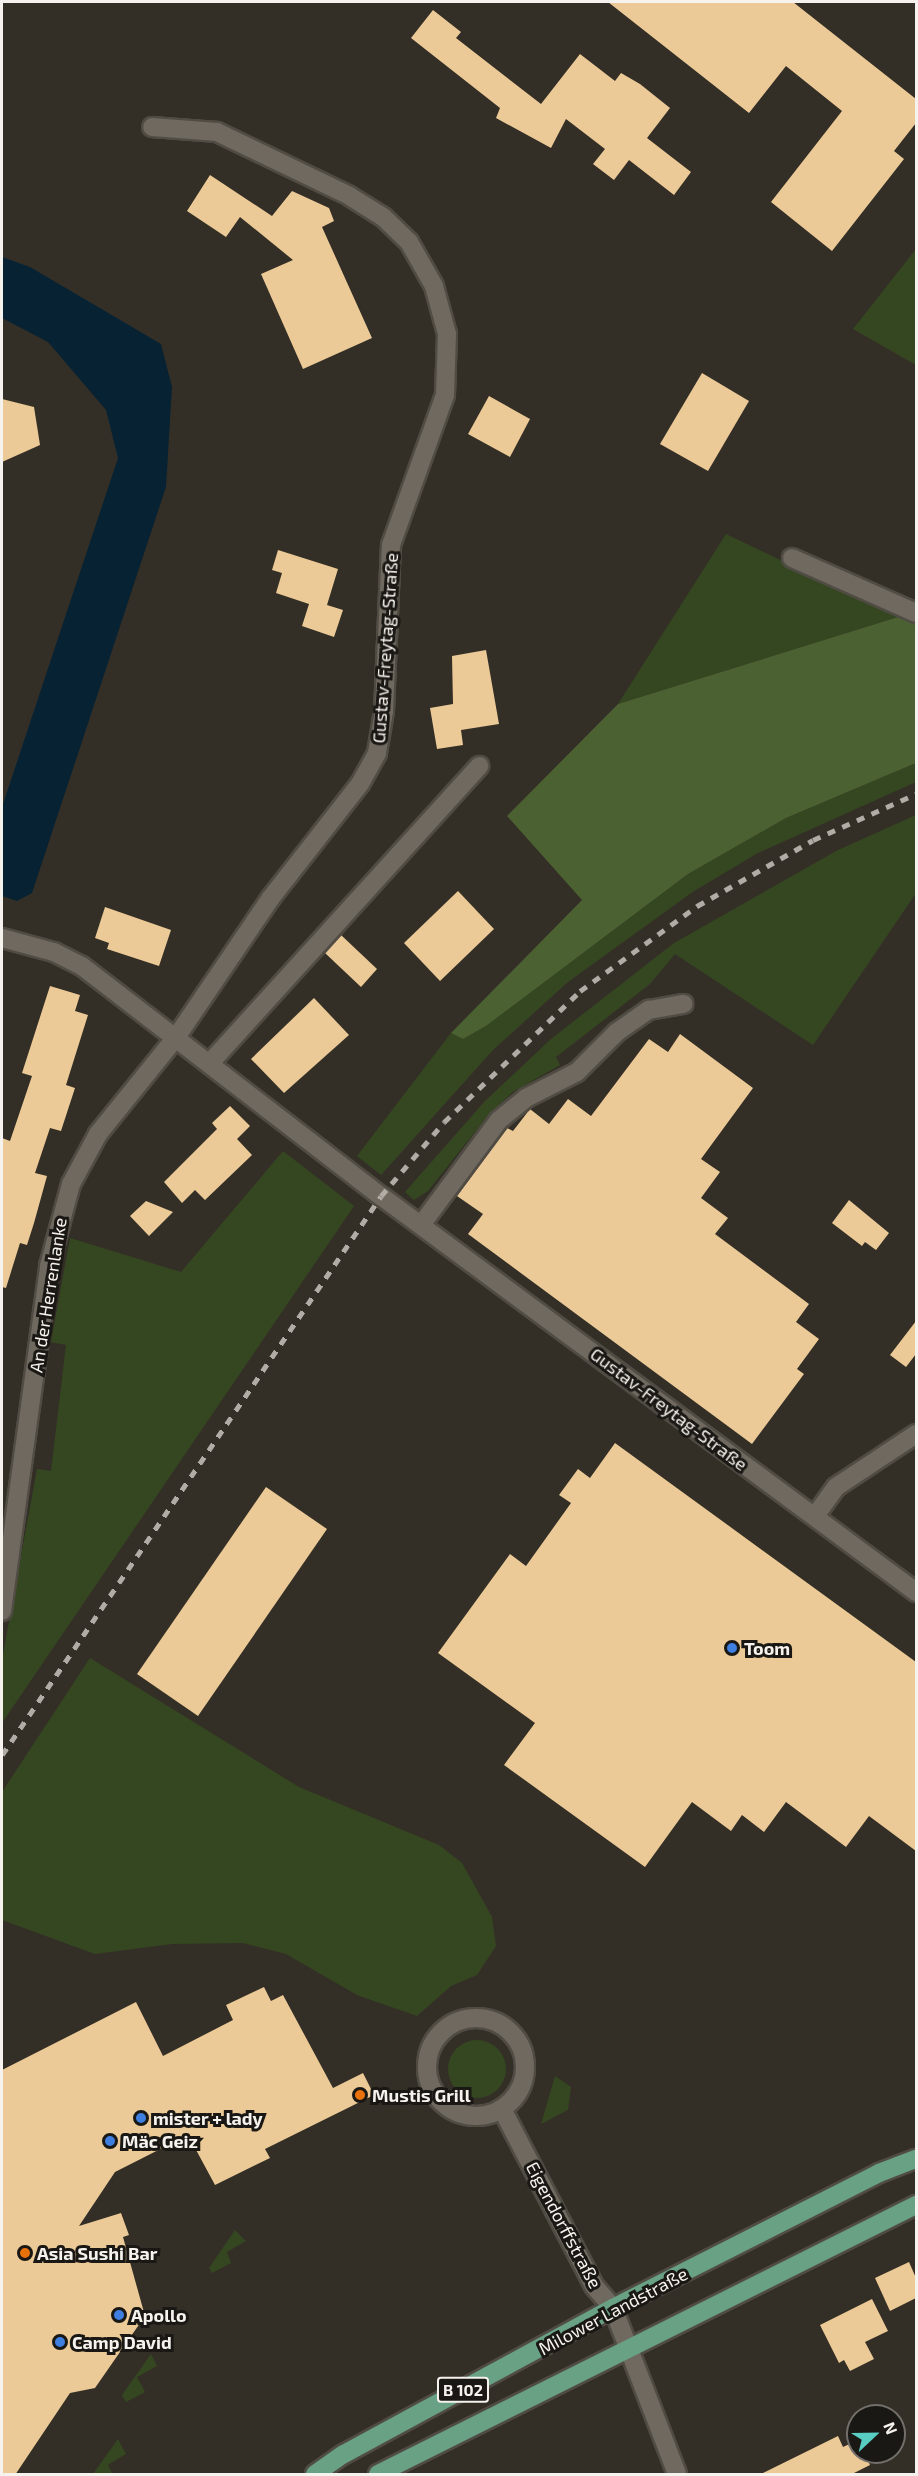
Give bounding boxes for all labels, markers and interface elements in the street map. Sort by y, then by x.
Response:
street label: Gustav-Freytag-Straße [368,552,402,744]
street label: An der Herrenlanke [25,1216,71,1374]
street label: Gustav-Freytag-Straße [586,1343,752,1475]
place label: Toom [744,1637,790,1659]
marker: Toom [725,1641,739,1655]
place label: Mustis Grill [372,2084,471,2106]
marker: Mustis Grill [353,2088,367,2102]
place label: mister + lady [153,2107,263,2129]
marker: mister + lady [134,2111,148,2125]
place label: Mäc Geiz [122,2130,198,2152]
marker: Mäc Geiz [103,2134,117,2148]
street label: Eigendorffstraße [522,2158,606,2292]
place label: Asia Sushi Bar [37,2242,157,2264]
marker: Asia Sushi Bar [18,2246,32,2260]
street label: Milower Landstraße [535,2262,691,2360]
place label: Apollo [131,2304,187,2326]
marker: Apollo [112,2308,126,2322]
place label: Camp David [72,2331,172,2353]
marker: Camp David [53,2335,67,2349]
road number: B 102 [436,2377,490,2403]
north arrow [846,2404,906,2464]
text: N [880,2419,902,2437]

